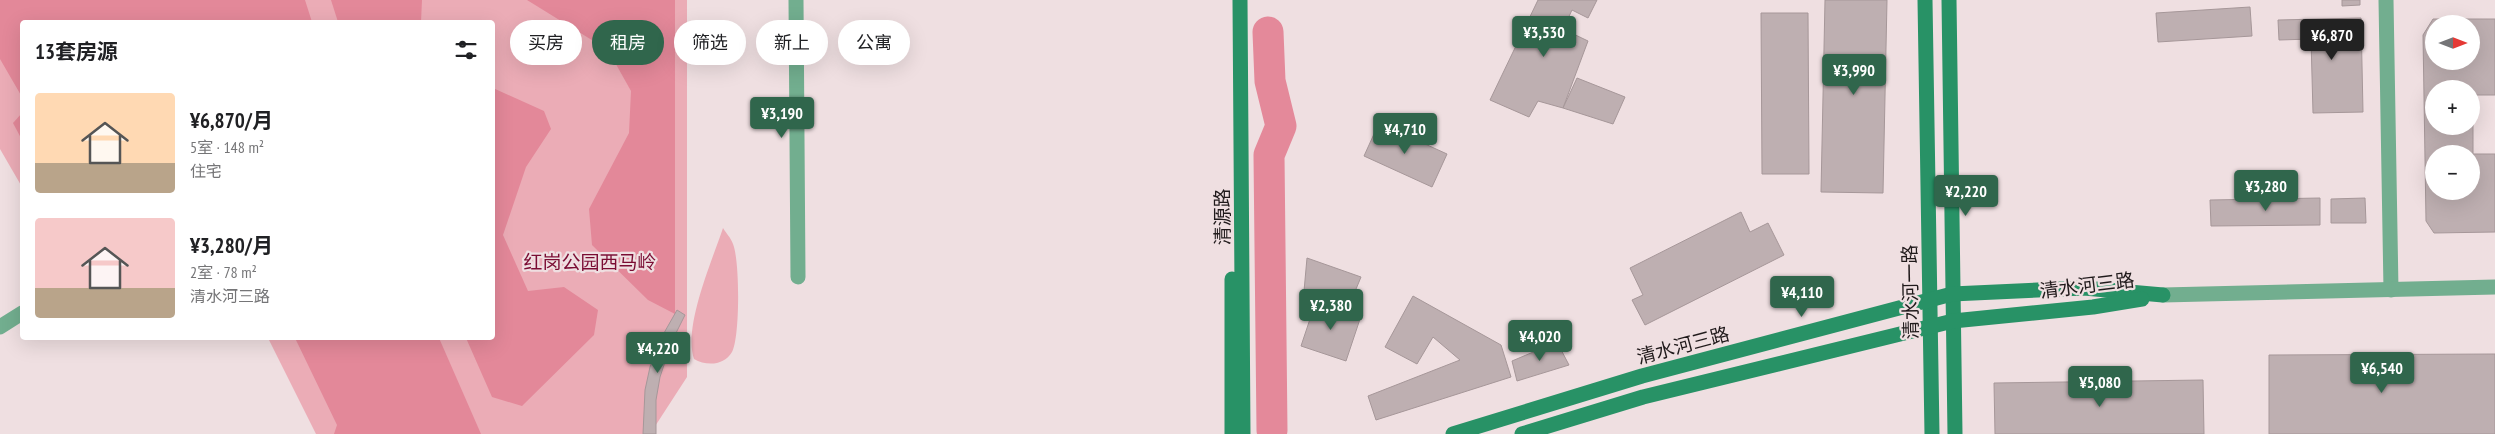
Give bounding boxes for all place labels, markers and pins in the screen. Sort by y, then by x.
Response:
pin: ¥3,530 [1503,15,1585,58]
pin: ¥6,870 [2291,18,2373,61]
pin: ¥3,990 [1813,54,1895,96]
pin: ¥3,190 [741,96,823,139]
pin: ¥4,710 [1364,112,1446,155]
pin: ¥3,280 [2225,170,2307,212]
pin: ¥2,220 [1925,174,2007,217]
pin: ¥4,110 [1761,276,1843,318]
pin: ¥2,380 [1290,288,1372,331]
pin: ¥4,020 [1499,320,1581,362]
pin: ¥4,220 [617,332,699,374]
pin: ¥6,540 [2341,352,2423,394]
pin: ¥5,080 [2059,366,2141,408]

